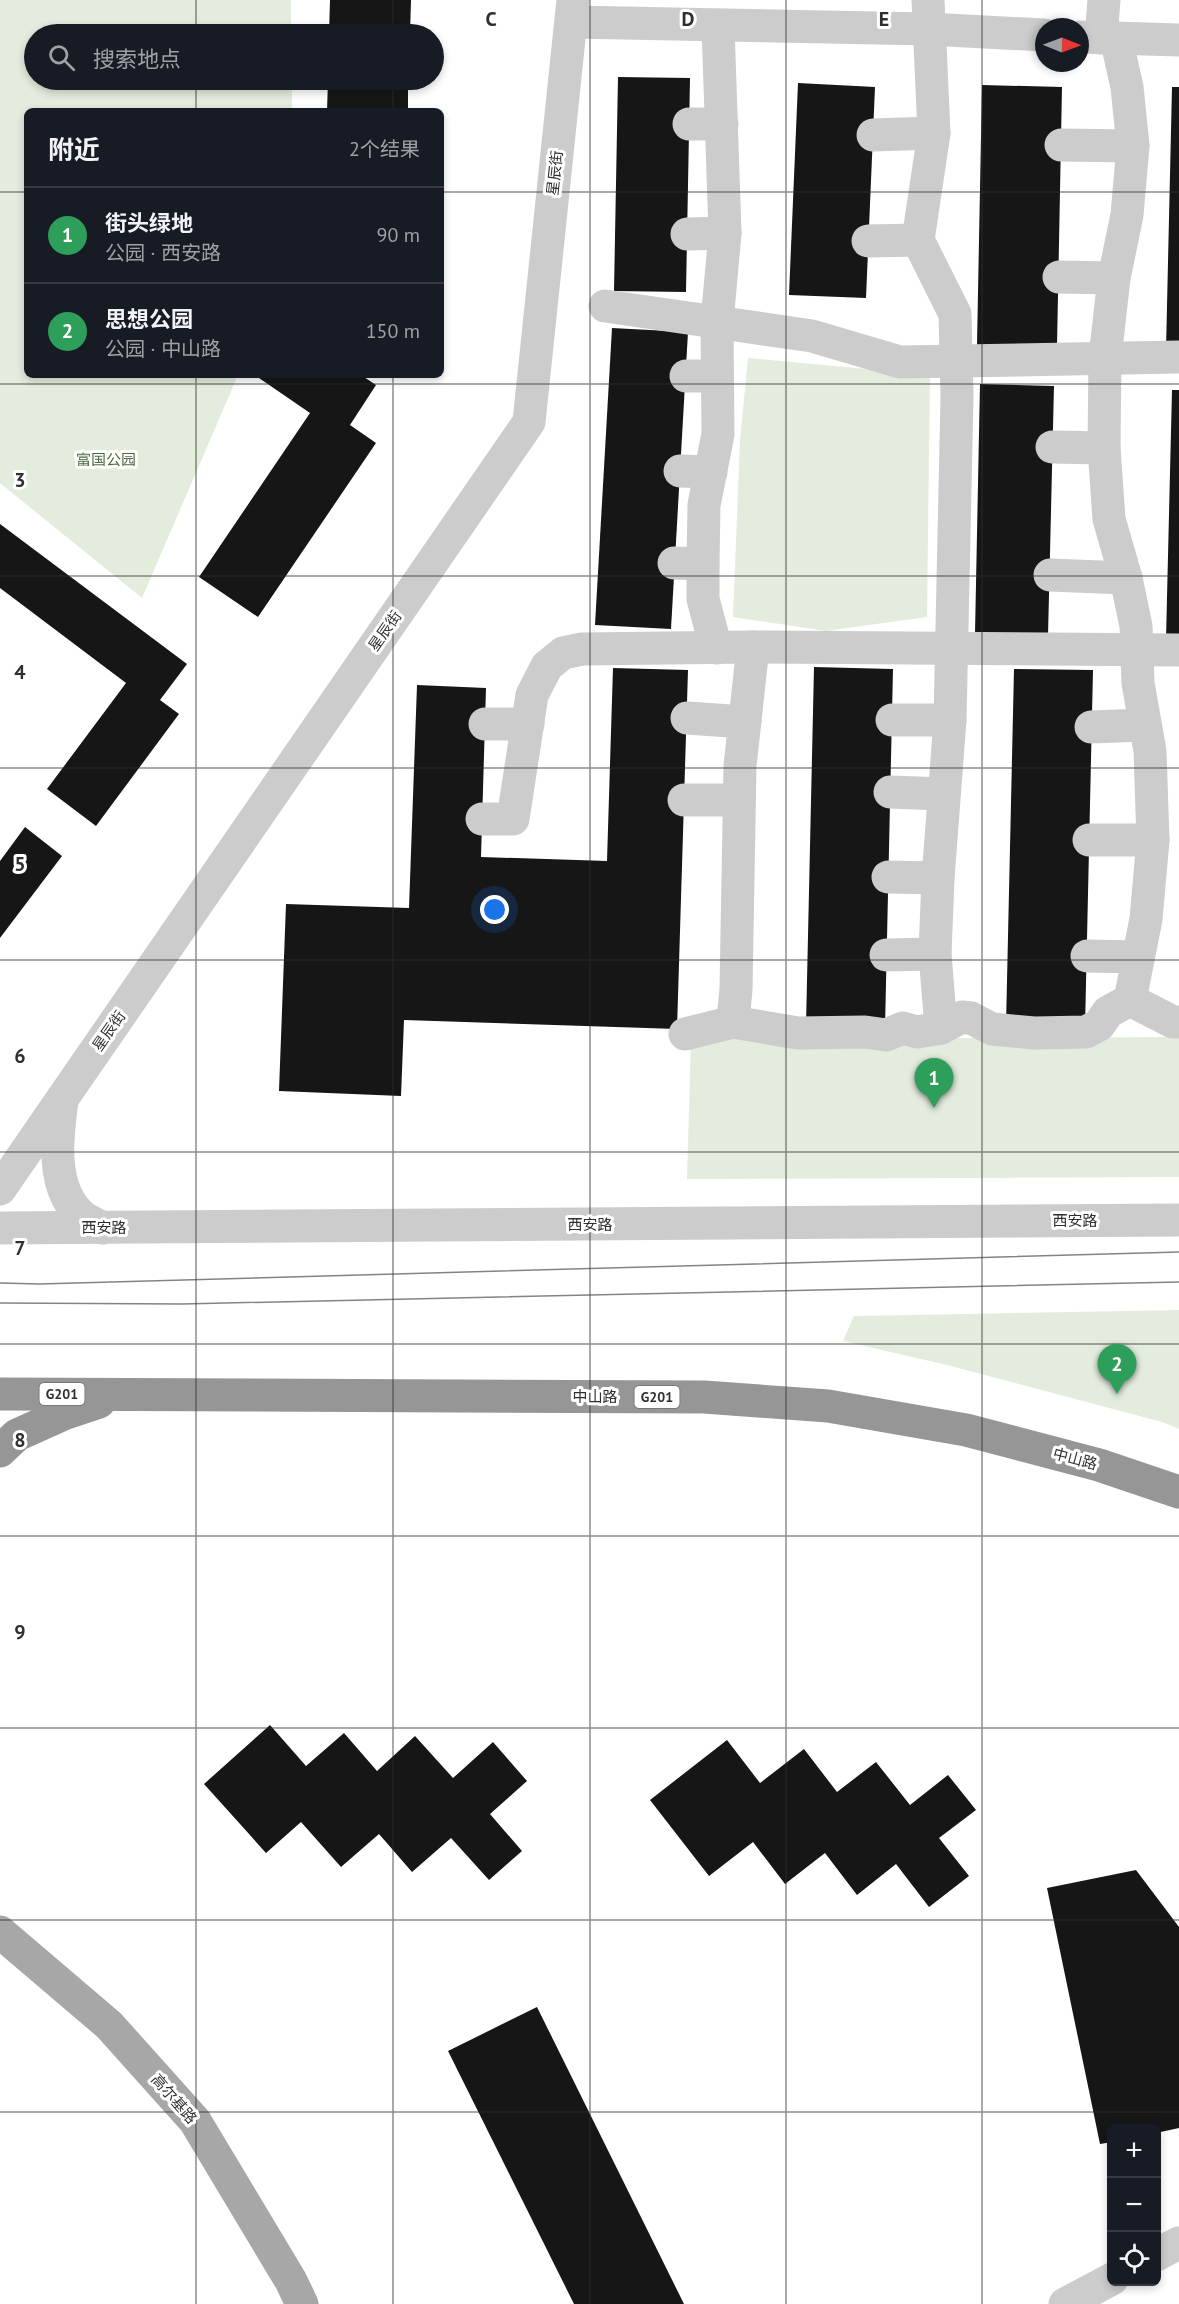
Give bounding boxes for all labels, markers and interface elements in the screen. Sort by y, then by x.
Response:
text: C [485,6,497,32]
text: D [682,6,695,32]
text: E [879,6,889,32]
north arrow [1035,18,1089,72]
search box [24,24,444,90]
icon: search [45,41,78,74]
text: 搜索地点 [93,45,181,73]
text: 附近 [48,133,100,166]
text: 2个结果 [349,136,420,162]
street label: 星辰街 [543,150,566,196]
text: 街头绿地 [105,209,193,237]
text: 1 [62,222,73,248]
text: 90 m [377,222,420,248]
text: 公园 · 西安路 [105,240,221,266]
text: 思想公园 [105,305,193,333]
text: 2 [62,318,73,344]
text: 150 m [366,318,420,344]
text: 公园 · 中山路 [105,336,221,362]
park label: 富国公园 [76,450,136,469]
text: 3 [14,467,26,493]
street label: 星辰街 [364,607,405,655]
text: 4 [14,659,26,685]
text: 5 [14,851,26,877]
your location [480,895,509,924]
street label: 星辰街 [88,1007,129,1055]
text: 6 [14,1043,26,1069]
pin: 1 [914,1058,954,1108]
street label: 西安路 [1052,1211,1098,1230]
street label: 西安路 [567,1215,613,1234]
street label: 西安路 [81,1218,127,1237]
text: 7 [14,1235,26,1261]
pin: 2 [1098,1344,1136,1394]
road number: G201 [40,1383,84,1405]
road number: G201 [634,1386,680,1408]
street label: 中山路 [572,1387,618,1406]
text: 8 [14,1427,26,1453]
street label: 中山路 [1051,1444,1099,1474]
text: 9 [14,1619,26,1645]
street label: 高尔基路 [148,2070,201,2128]
map controls [1107,2124,1161,2286]
button: + [1107,2124,1161,2178]
button: − [1107,2178,1161,2232]
button: locate [1107,2232,1161,2286]

